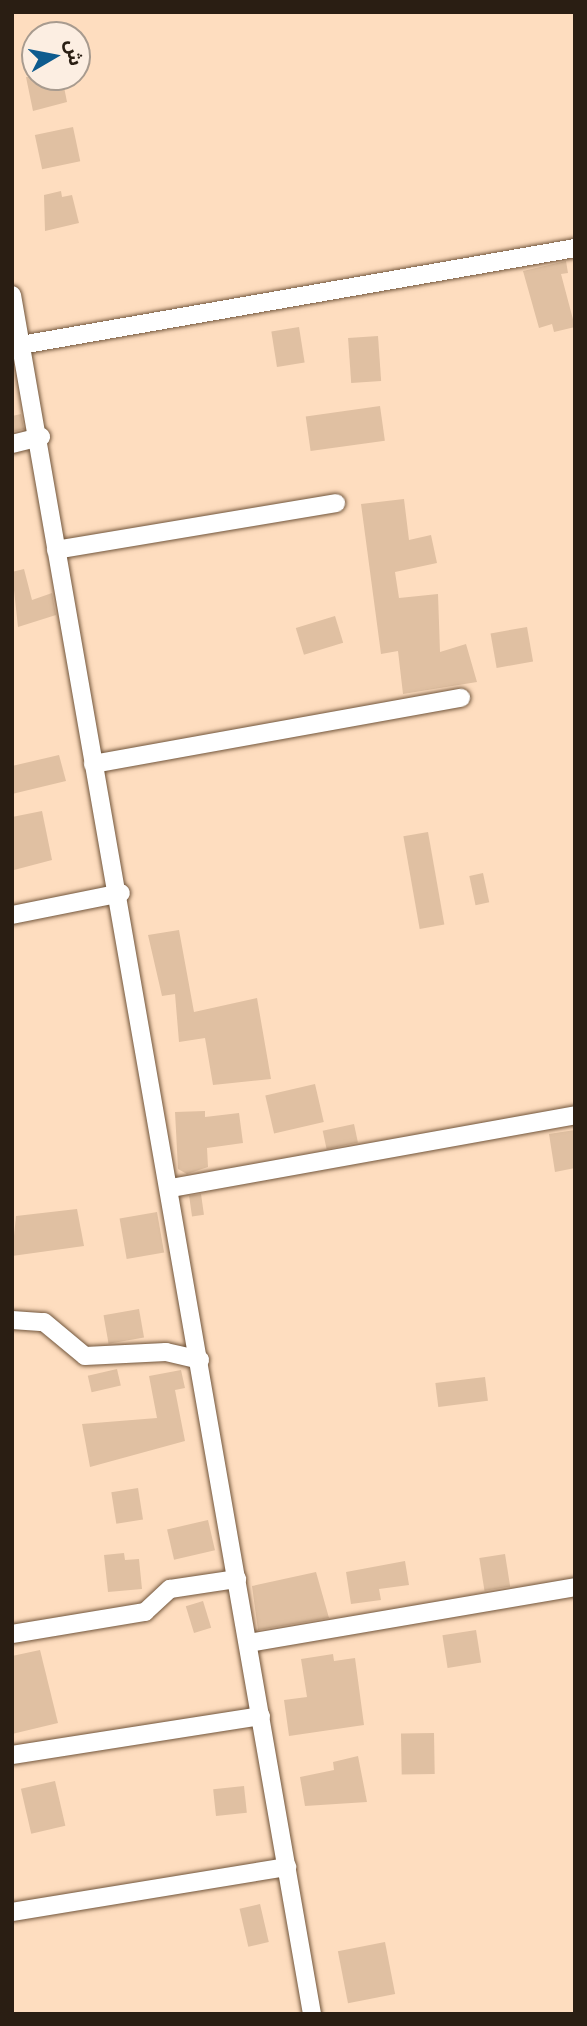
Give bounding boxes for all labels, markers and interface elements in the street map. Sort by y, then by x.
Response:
north arrow [21,21,91,91]
text: ش [60,38,90,68]

